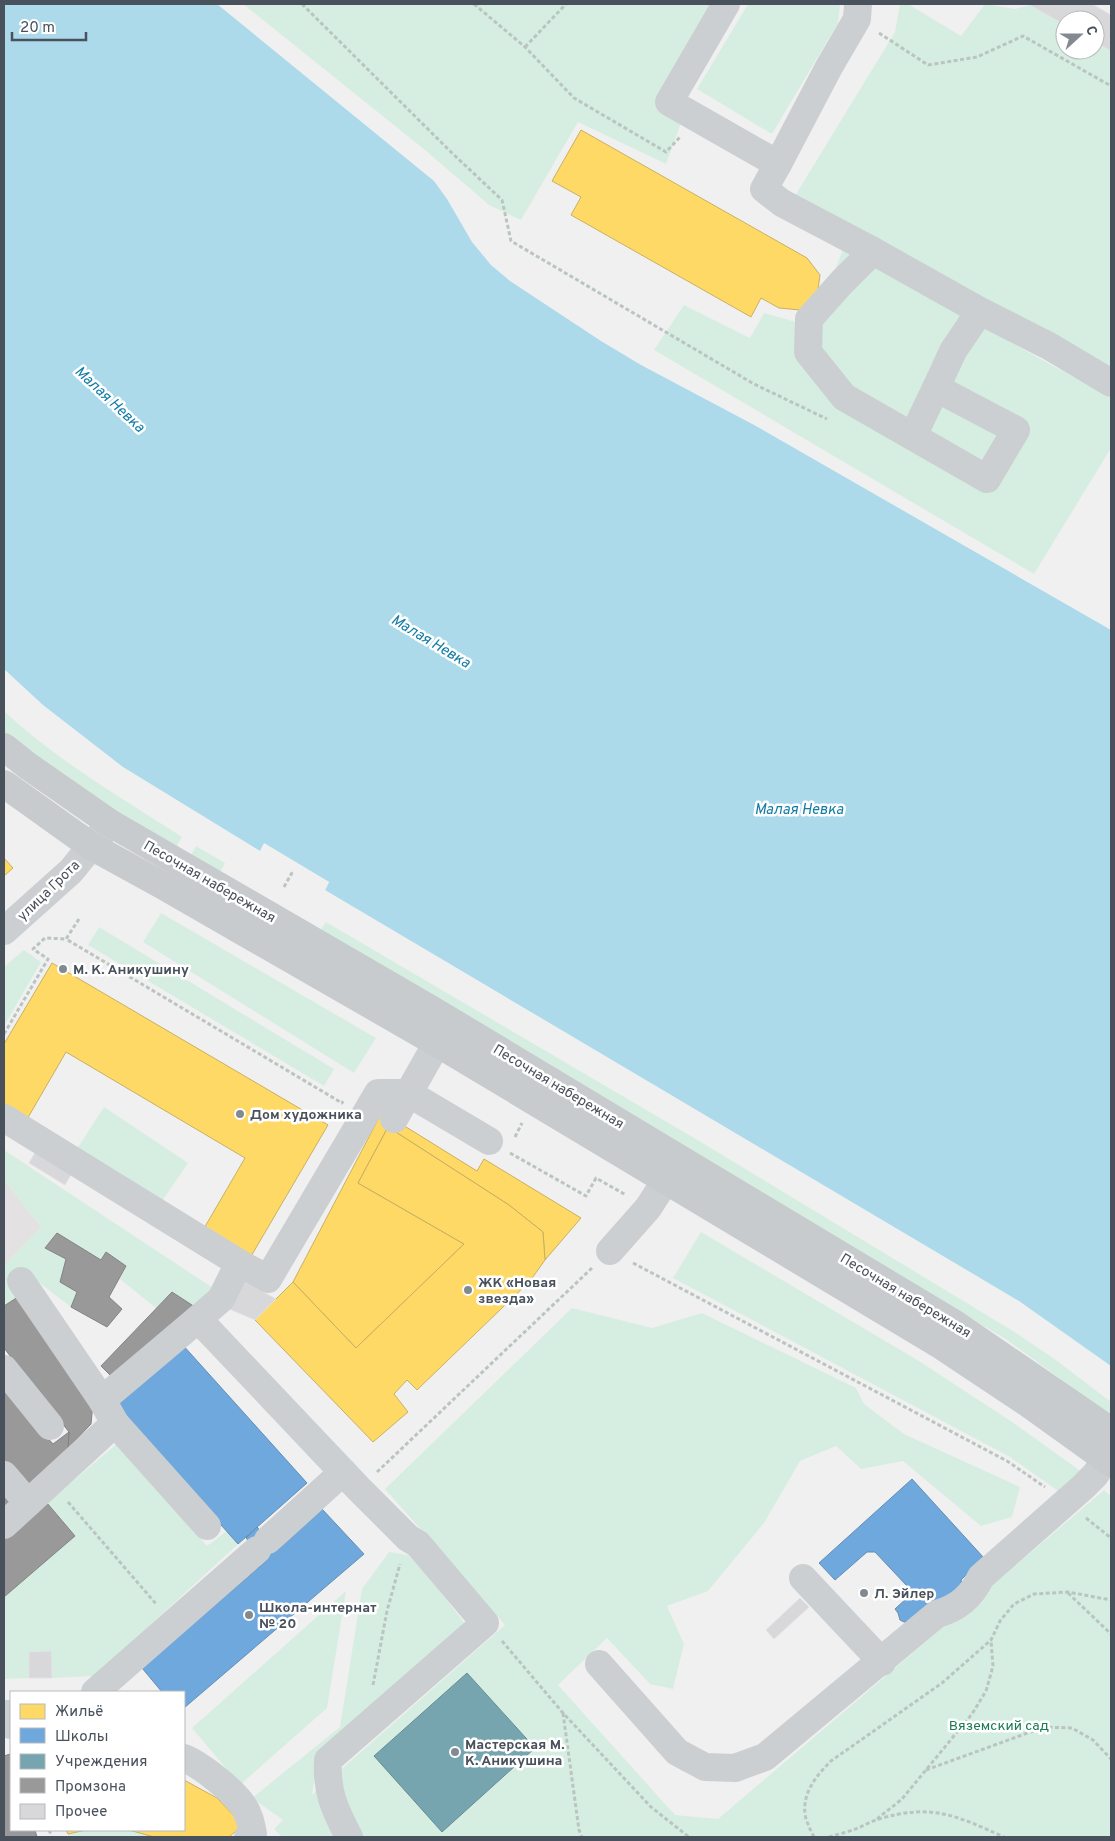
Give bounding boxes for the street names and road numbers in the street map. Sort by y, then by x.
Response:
street label: Песочная набережная [140,838,278,927]
street label: улица Грота [14,857,84,925]
street label: Песочная набережная [490,1041,627,1133]
street label: Песочная набережная [837,1250,974,1342]

